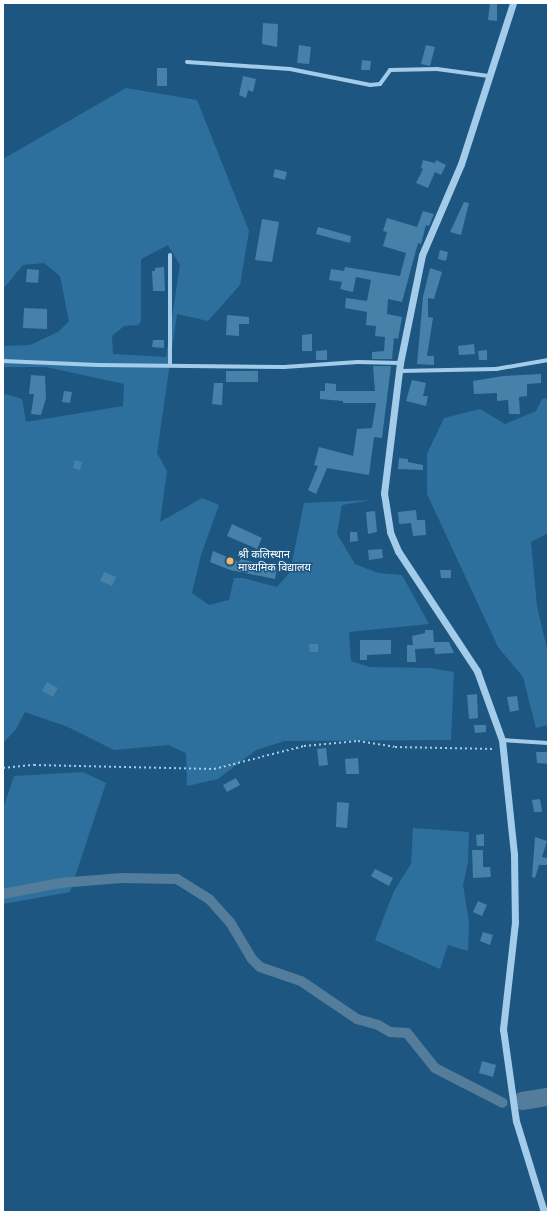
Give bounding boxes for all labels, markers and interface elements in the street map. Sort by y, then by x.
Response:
place label: श्री कलिस्थान माध्यमिक विद्यालय [238,548,311,574]
marker: श्री कलिस्थान माध्यमिक विद्यालय [225,556,235,566]

